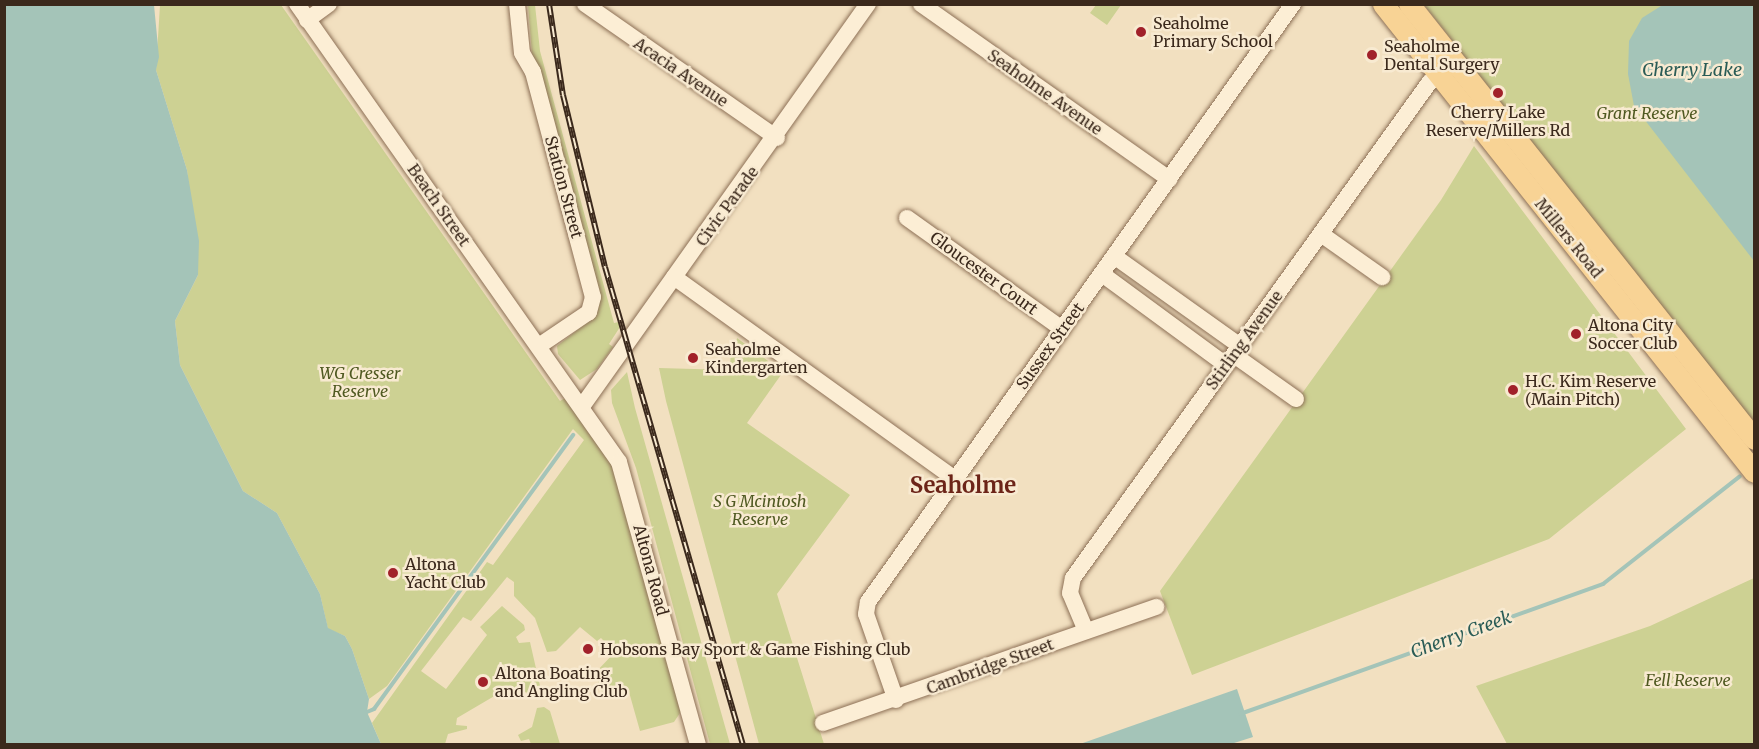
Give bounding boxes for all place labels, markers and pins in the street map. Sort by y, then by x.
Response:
place label: Seaholme Primary School [1153,13,1273,51]
marker: Seaholme Primary School [1134,25,1148,39]
place label: Seaholme Dental Surgery [1384,36,1500,74]
marker: Seaholme Dental Surgery [1365,48,1379,62]
marker: Cherry Lake Reserve/Millers Rd [1491,86,1505,100]
place label: Cherry Lake Reserve/Millers Rd [1426,102,1570,140]
place label: Altona City Soccer Club [1588,315,1677,353]
marker: Altona City Soccer Club [1569,327,1583,341]
place label: Seaholme Kindergarten [705,339,808,377]
marker: Seaholme Kindergarten [686,351,700,365]
place label: H.C. Kim Reserve (Main Pitch) [1525,371,1656,409]
marker: H.C. Kim Reserve (Main Pitch) [1506,383,1520,397]
place label: Altona Yacht Club [405,554,486,592]
marker: Altona Yacht Club [386,566,400,580]
place label: Hobsons Bay Sport & Game Fishing Club [600,639,910,659]
marker: Hobsons Bay Sport & Game Fishing Club [581,642,595,656]
place label: Altona Boating and Angling Club [495,663,628,701]
marker: Altona Boating and Angling Club [476,675,490,689]

